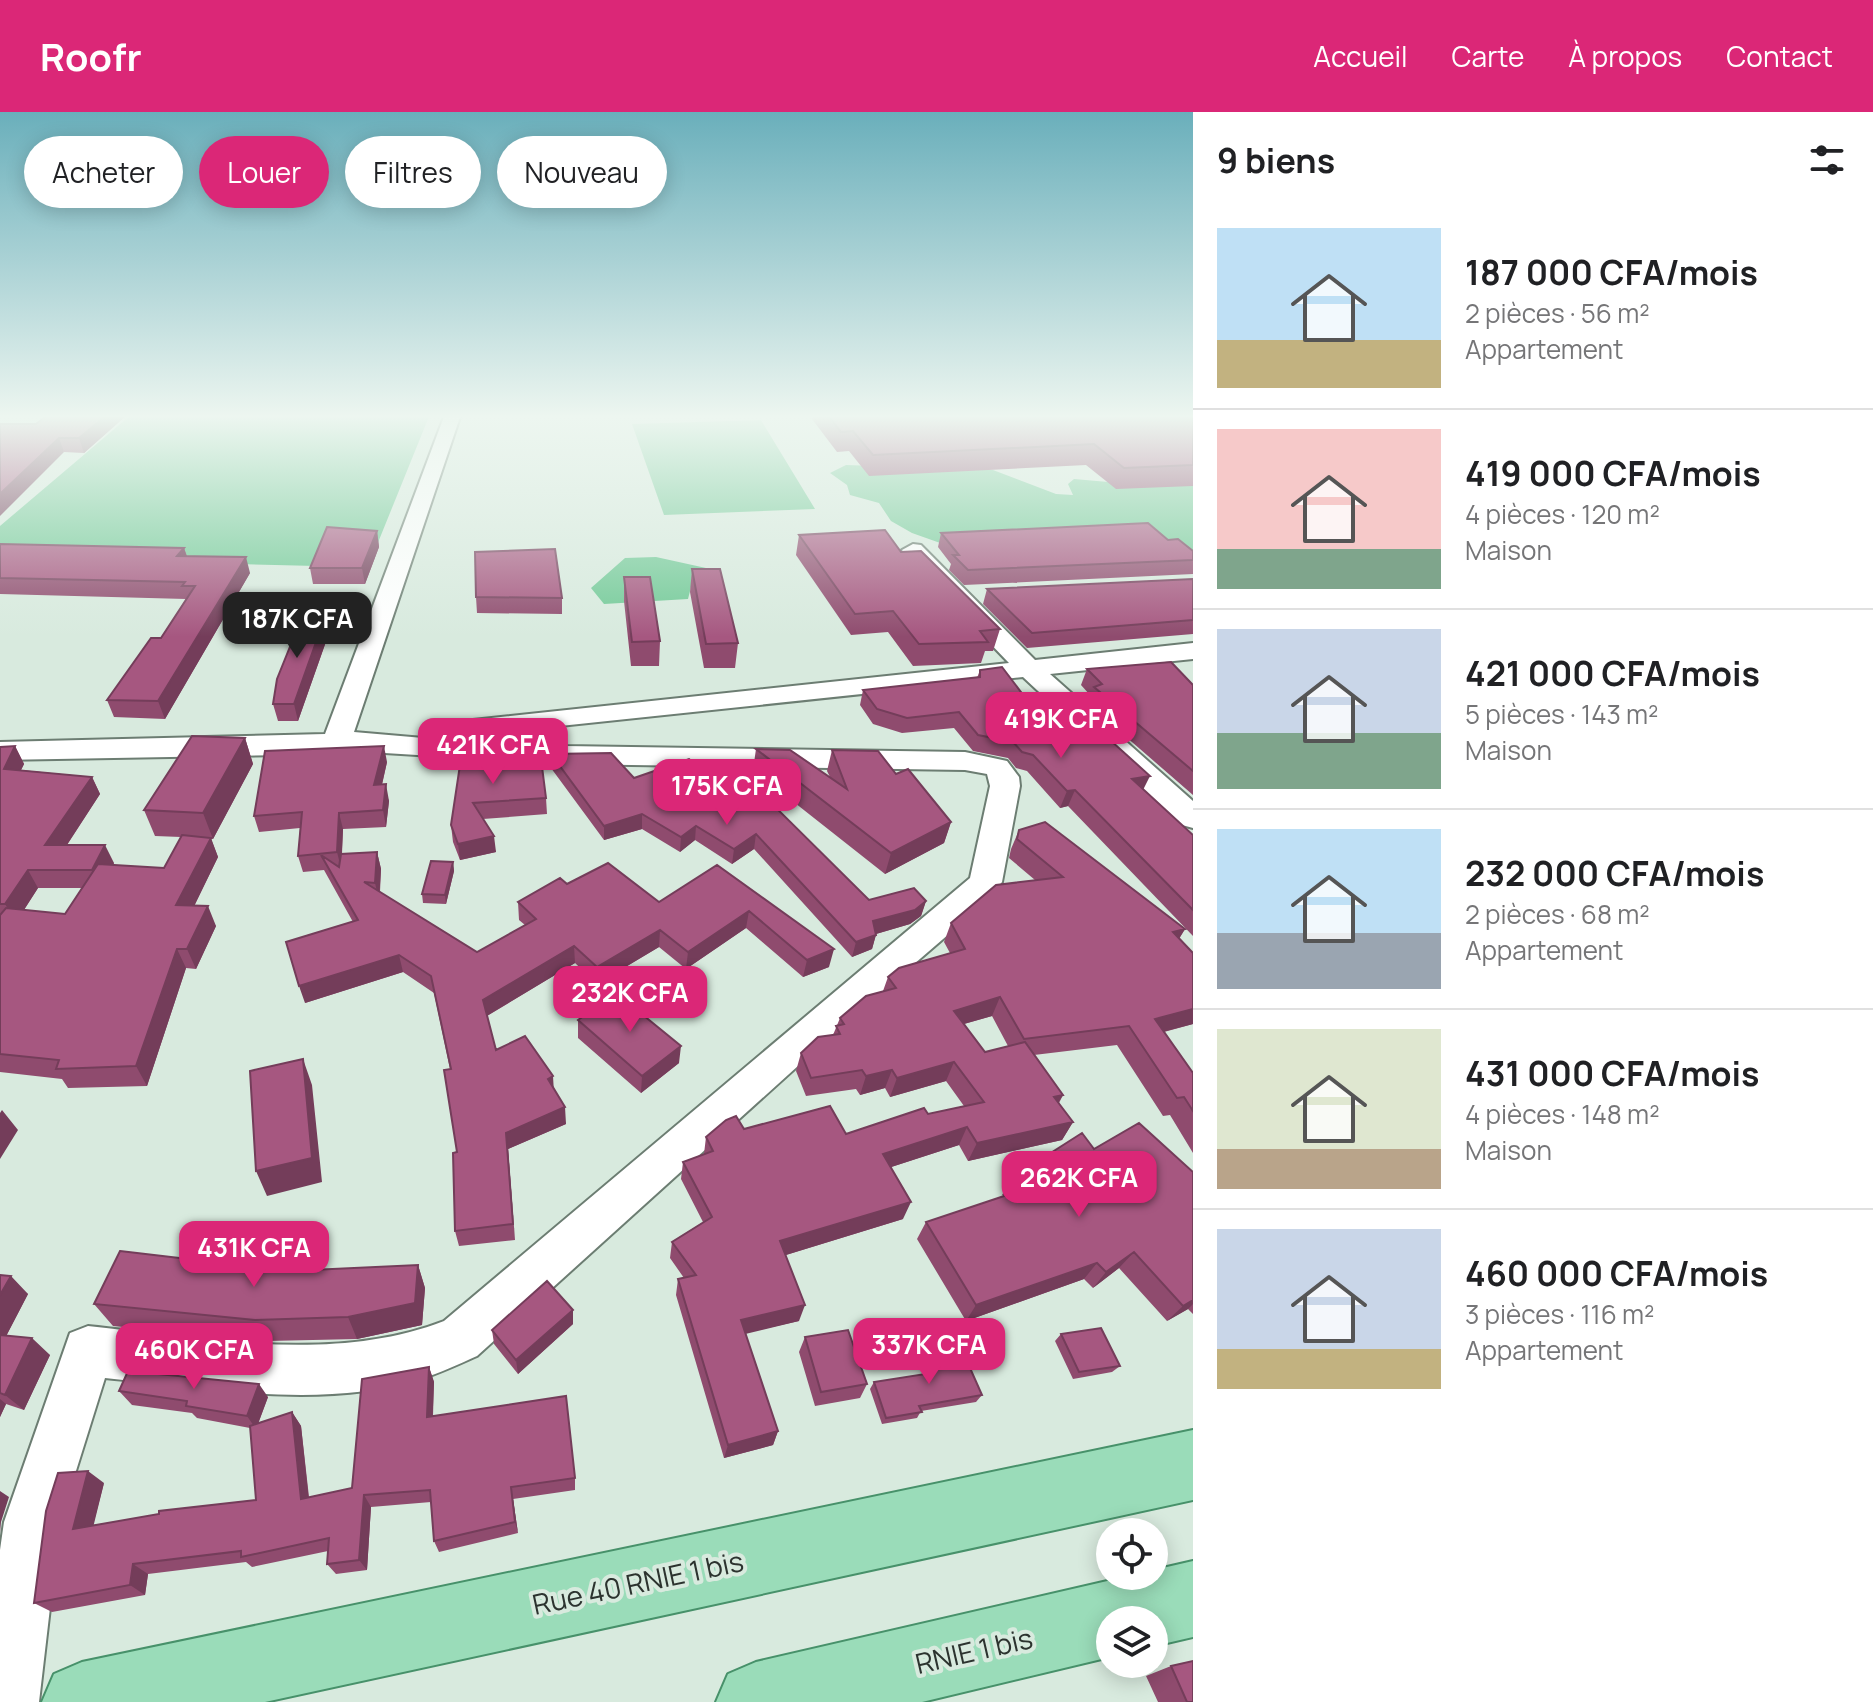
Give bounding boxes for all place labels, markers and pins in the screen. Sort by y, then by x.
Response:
pin: 187K CFA [214,592,380,660]
pin: 419K CFA [978,692,1144,760]
pin: 421K CFA [410,718,576,786]
pin: 175K CFA [644,759,810,827]
pin: 232K CFA [547,966,713,1034]
pin: 262K CFA [996,1151,1162,1219]
pin: 431K CFA [171,1221,337,1289]
pin: 337K CFA [846,1318,1012,1386]
pin: 460K CFA [111,1323,277,1391]

